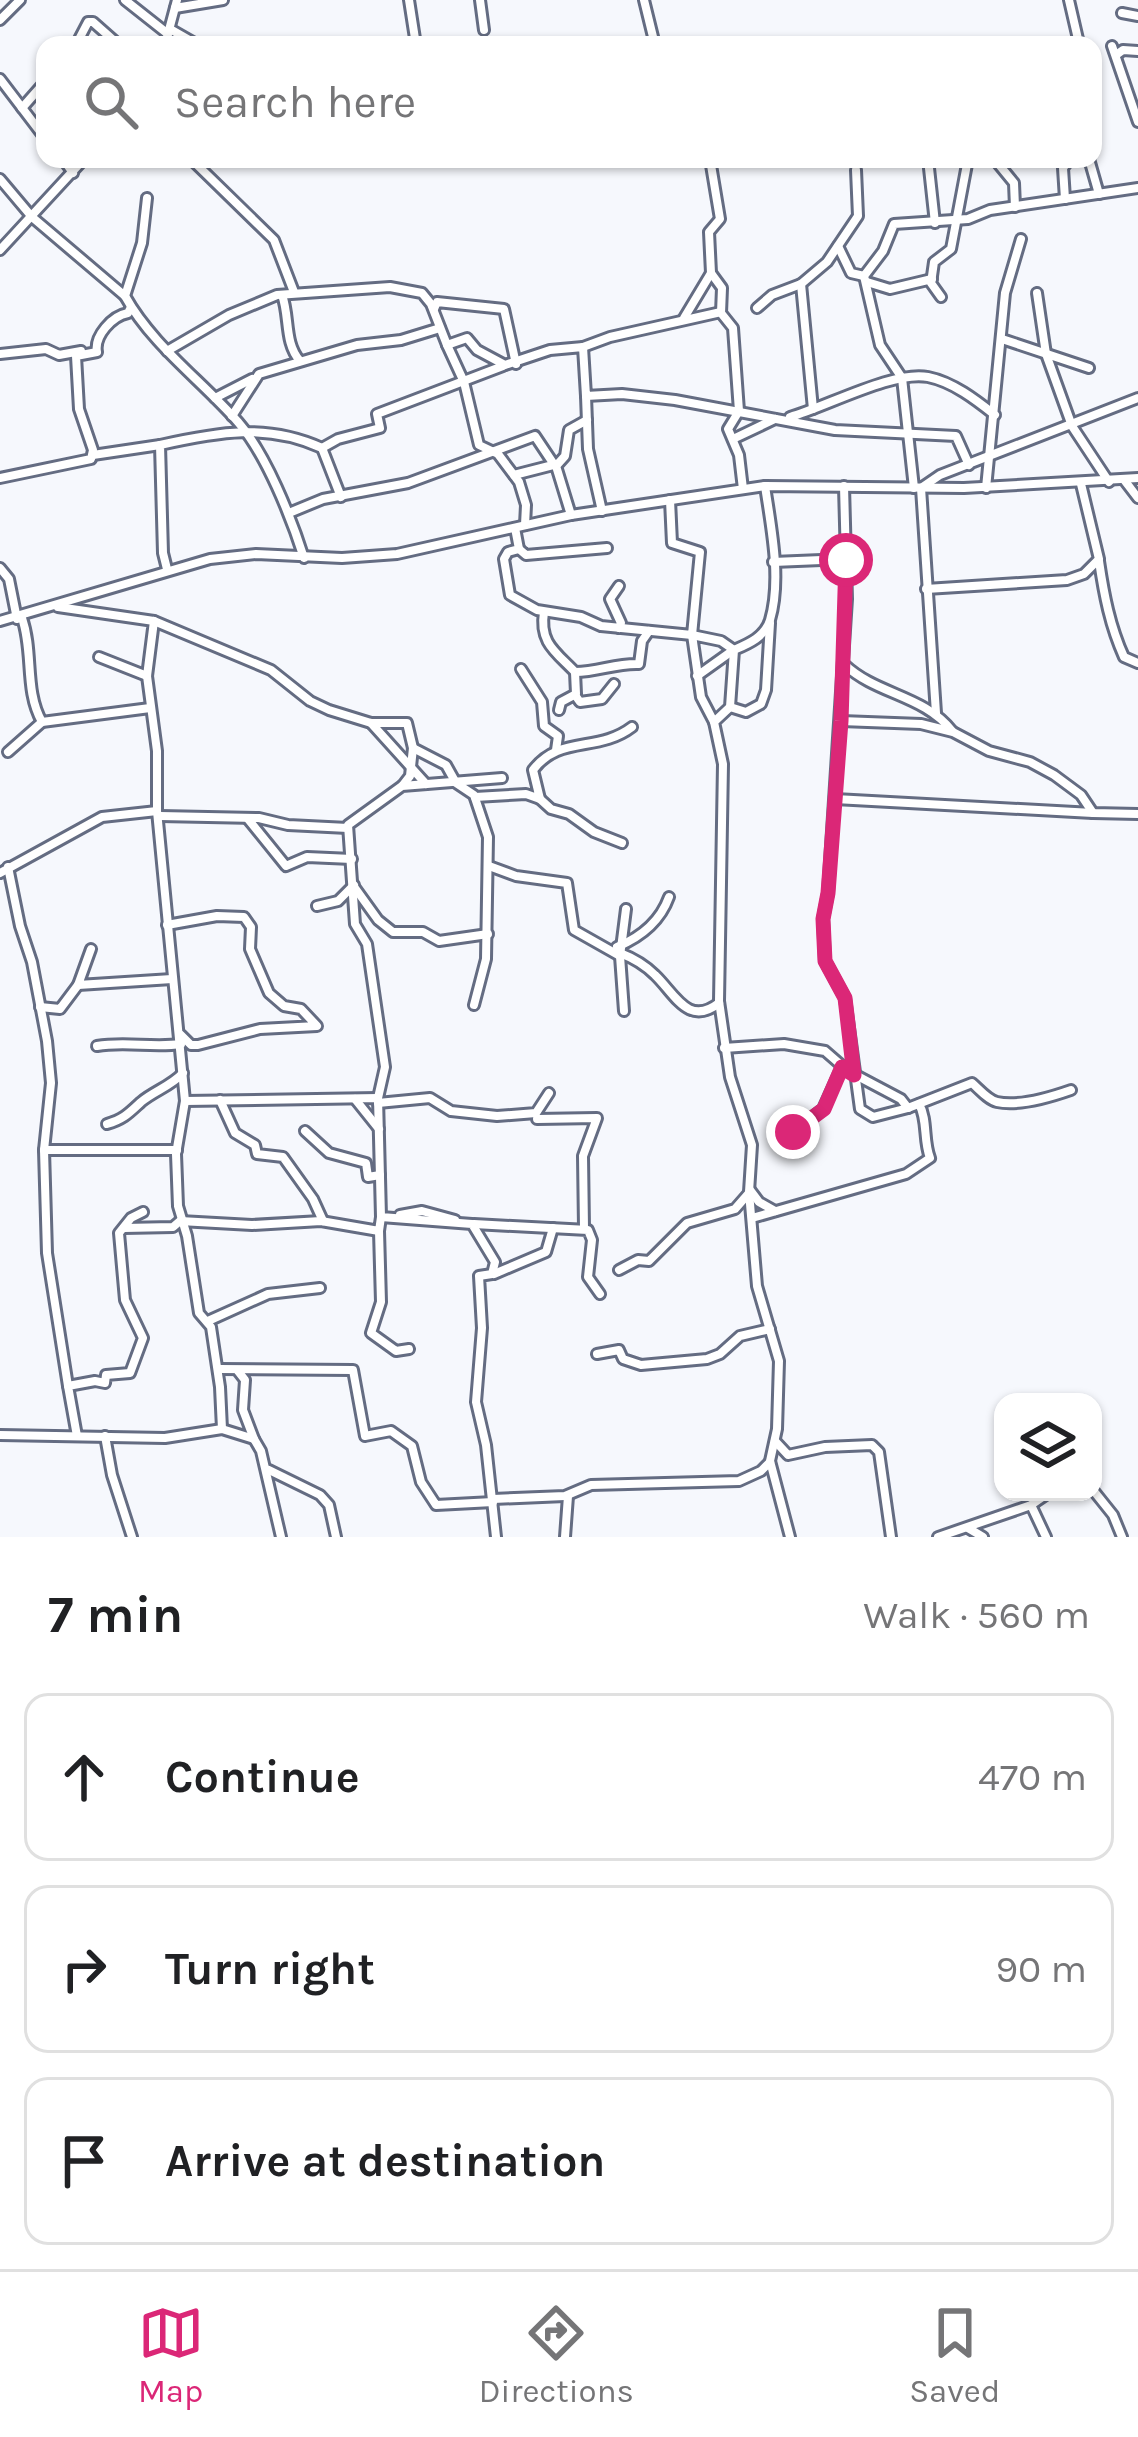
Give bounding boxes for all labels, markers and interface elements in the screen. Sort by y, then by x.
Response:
search box [36,36,1102,168]
icon: search [78,69,144,135]
text: Search here [174,76,416,128]
route start [819,533,873,587]
route end [766,1105,820,1159]
map controls [994,1393,1102,1501]
button: layers [994,1393,1102,1501]
text: 7 min [48,1585,183,1645]
text: Walk · 560 m [863,1592,1090,1638]
icon: ahead [51,1744,117,1810]
text: Continue [165,1751,360,1803]
text: 470 m [978,1754,1087,1800]
icon: right [51,1936,117,2002]
text: Turn right [165,1943,375,1995]
text: 90 m [995,1946,1087,1992]
icon: arrive [51,2128,117,2194]
text: Arrive at destination [165,2135,605,2187]
tab: Map [138,2300,204,2410]
tab: Directions [479,2300,634,2410]
tab: Saved [909,2300,1000,2410]

